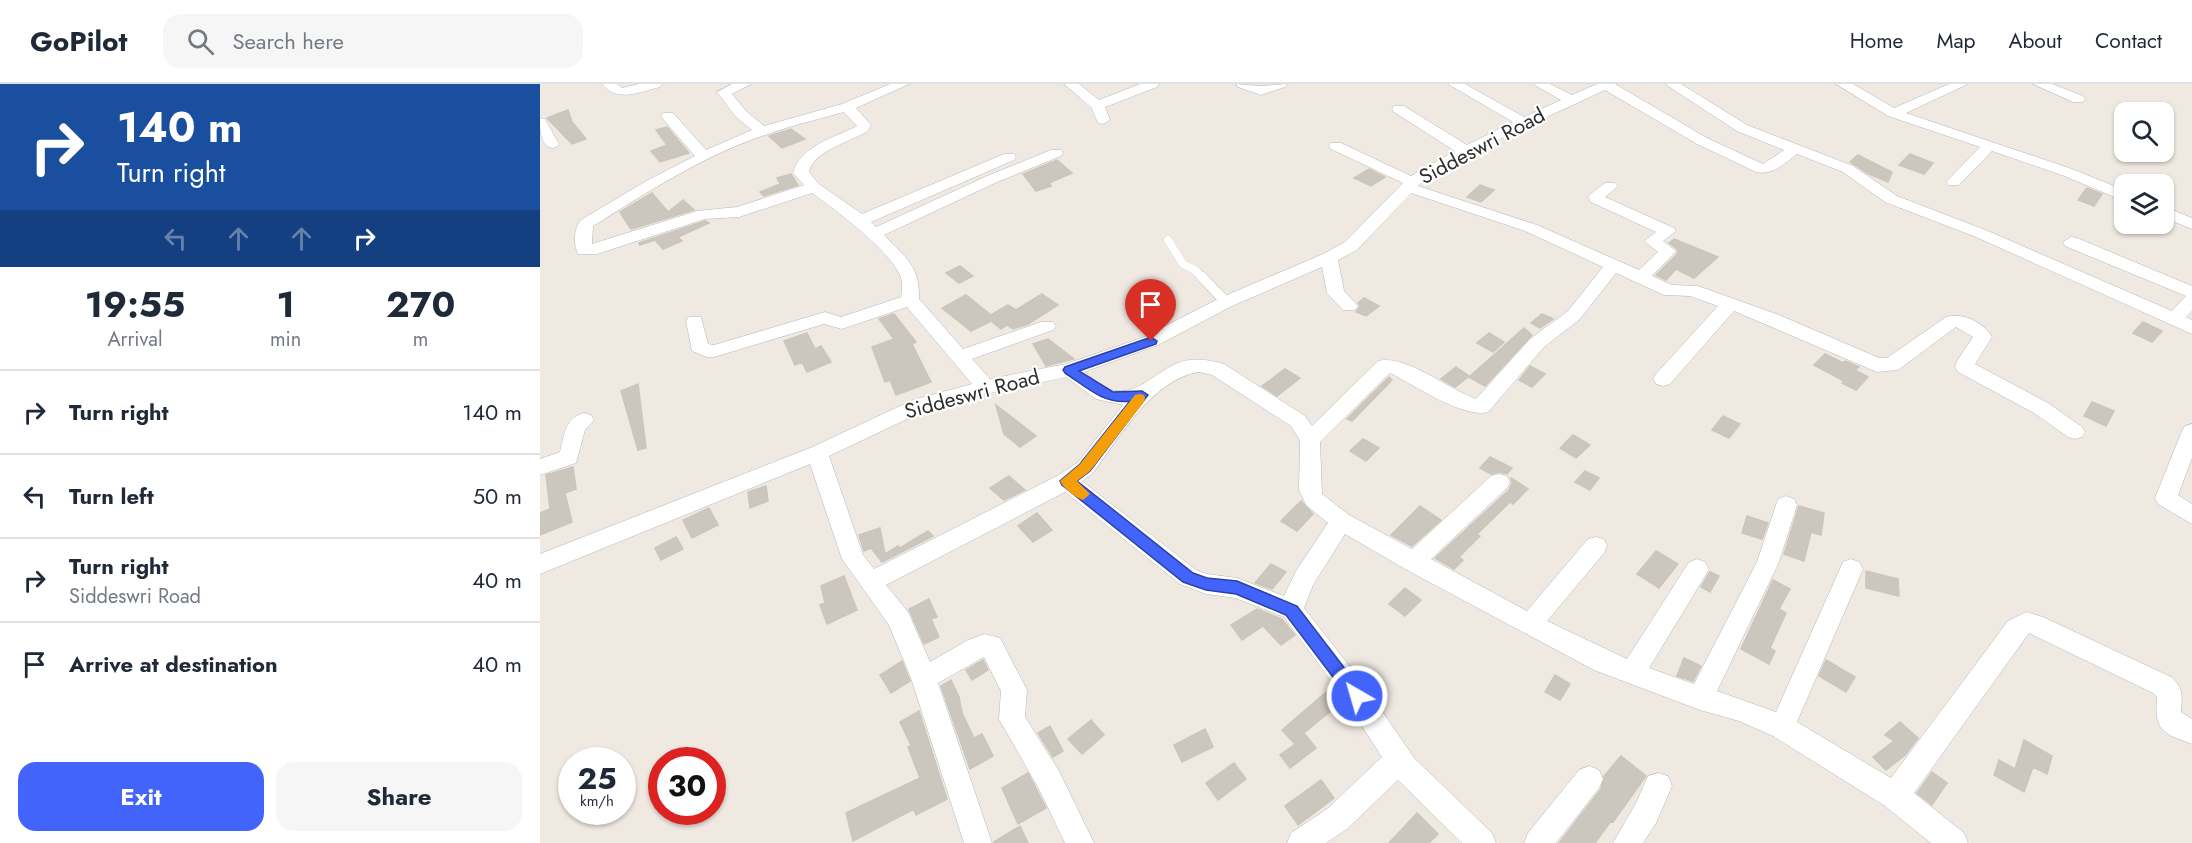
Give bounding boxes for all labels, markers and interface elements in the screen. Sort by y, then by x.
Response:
search box [163,14,583,68]
text: GoPilot [30,21,127,62]
icon: search [184,25,217,58]
text: Search here [232,25,344,57]
text: Home [1850,26,1903,56]
text: Map [1936,26,1976,56]
text: About [2009,26,2062,56]
text: Contact [2095,26,2162,56]
text: 140 m [117,97,243,158]
street label: Siddeswri Road [1414,100,1550,192]
map controls [2114,102,2174,234]
button: search [2114,102,2174,162]
icon: right [18,108,96,186]
text: Turn right [117,153,225,192]
button: layers [2114,174,2174,234]
icon: left [159,222,192,255]
icon: ahead [222,222,255,255]
icon: ahead [285,222,318,255]
icon: right [348,222,381,255]
text: 19:55 [85,278,185,330]
text: 1 [276,278,295,330]
text: 270 [386,278,455,330]
pin [1125,279,1176,341]
icon: arrive [1134,288,1167,321]
text: Arrival [107,325,163,354]
text: min [270,325,301,354]
text: m [413,325,428,354]
street label: Siddeswri Road [901,362,1043,426]
icon: right [18,396,51,429]
text: Turn right [69,396,169,428]
text: 140 m [462,396,522,428]
icon: left [18,480,51,513]
text: Turn left [69,480,154,512]
text: 50 m [473,480,522,512]
text: Turn right [69,550,169,582]
icon: right [18,564,51,597]
text: 40 m [472,564,522,596]
text: Siddeswri Road [69,582,201,611]
icon: arrive [18,648,51,681]
text: Arrive at destination [69,648,278,680]
text: 40 m [472,648,522,680]
position arrow [1325,664,1389,728]
speed limit sign: 30 [648,747,726,825]
text: 25 [577,757,617,800]
button: Exit [18,762,264,831]
button: Share [276,762,522,831]
text: km/h [580,790,614,812]

